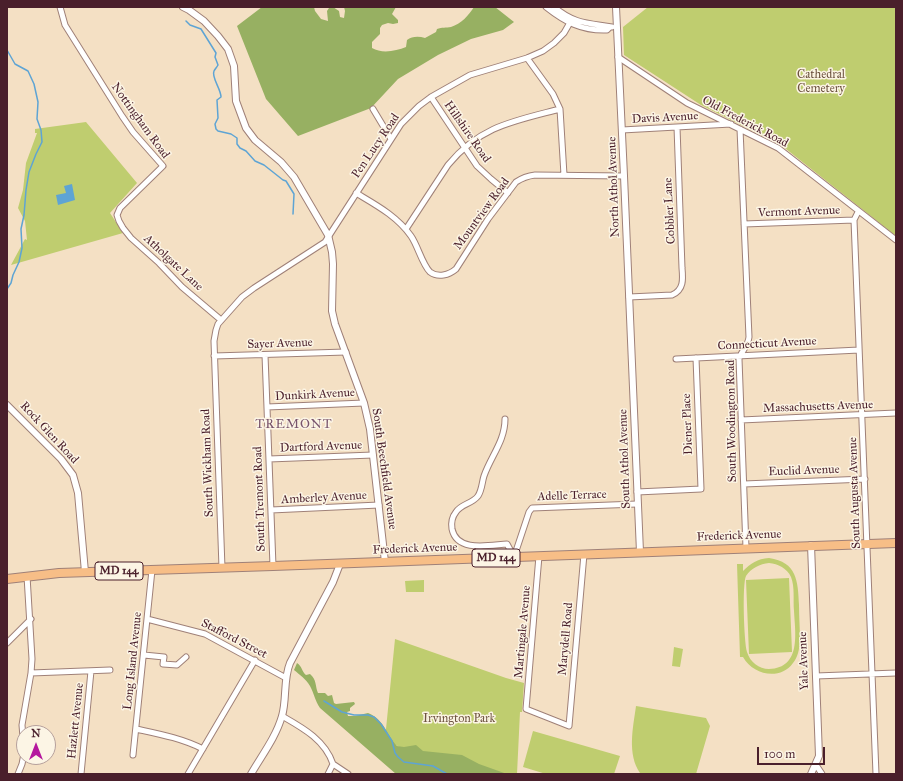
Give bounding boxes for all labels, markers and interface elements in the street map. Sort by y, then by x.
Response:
park label: Cathedral Cemetery [797,68,845,96]
street label: Nottingham Road [108,80,172,162]
street label: Old Frederick Road [699,93,791,151]
street label: Hillshire Road [440,98,494,166]
street label: Davis Avenue [631,109,699,127]
street label: Pen Lucy Road [349,111,403,181]
street label: North Athol Avenue [605,136,623,238]
street label: Mountview Road [451,175,513,253]
street label: Cobbler Lane [661,177,679,245]
street label: Vermont Avenue [758,203,840,221]
street label: Atholgate Lane [140,232,206,294]
street label: Connecticut Avenue [717,334,817,354]
street label: Sayer Avenue [247,336,313,352]
street label: South Woodington Road [724,360,740,482]
street label: Dunkirk Avenue [275,386,355,404]
street label: Diener Place [680,393,696,455]
street label: Massachusetts Avenue [763,398,873,416]
street label: Rock Glen Road [17,399,81,467]
street label: South Beechfield Avenue [368,407,400,531]
street label: South Wickham Road [199,409,217,517]
street label: South Athol Avenue [616,409,634,509]
district label: TREMONT [255,417,333,433]
street label: South Augusta Avenue [846,437,864,549]
street label: Dartford Avenue [280,438,362,456]
street label: South Tremont Road [251,446,269,552]
street label: Euclid Avenue [768,463,840,479]
street label: Adelle Terrace [537,488,607,504]
street label: Amberley Avenue [281,489,367,507]
street label: Frederick Avenue [696,527,782,545]
street label: Frederick Avenue [372,540,458,558]
road number: MD 144 [472,549,520,567]
road number: MD 144 [95,562,143,580]
street label: Martingale Avenue [512,585,534,679]
street label: Marydell Road [556,602,576,676]
street label: Long Island Avenue [121,611,145,711]
street label: Stafford Street [198,616,270,662]
street label: Yale Avenue [796,631,812,691]
street label: Hazlett Avenue [65,682,87,760]
park label: Irvington Park [423,712,495,726]
north arrow [16,725,56,765]
text: N [31,727,41,740]
scale bar [759,739,827,765]
text: 100 m [764,747,795,761]

